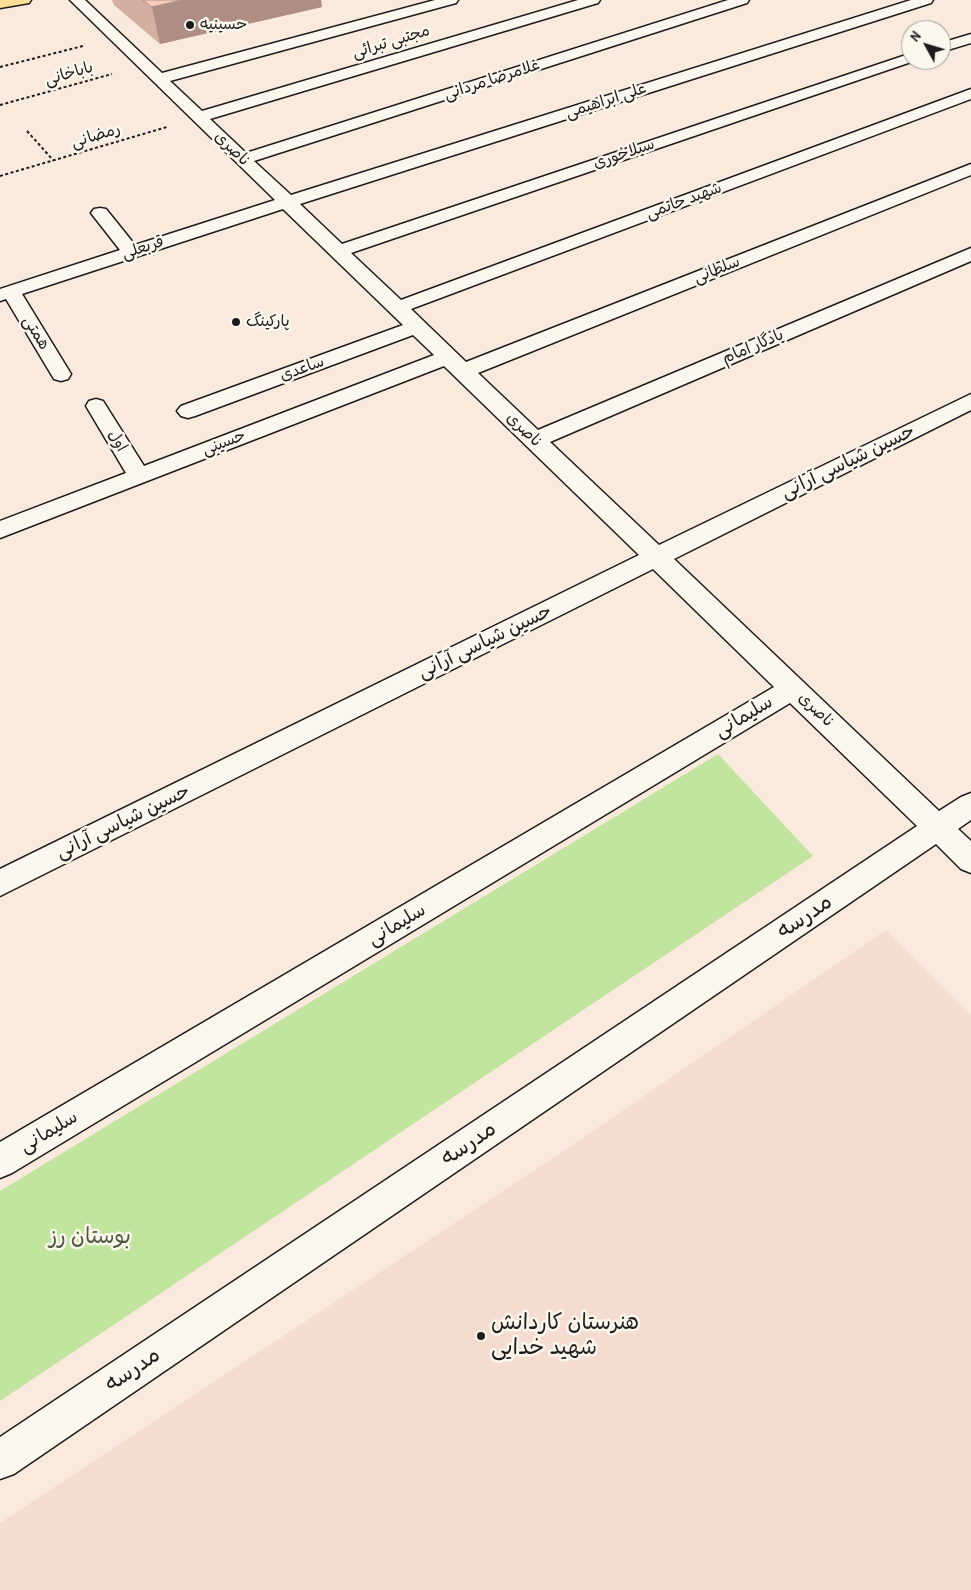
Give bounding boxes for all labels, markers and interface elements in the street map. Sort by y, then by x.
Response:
place label: حسینیه [200,15,247,35]
marker: حسینیه [184,19,196,31]
north arrow [901,20,951,70]
street label: مجتبی تبرائی [350,21,432,63]
text: N [905,27,924,45]
street label: غلامرضا مردانی [442,55,542,105]
street label: باباخانی [43,58,95,90]
street label: علی ابراهیمی [563,79,649,123]
street label: رمضانی [69,119,123,153]
street label: ناصری [210,127,254,171]
street label: سیلاخوری [591,135,657,173]
street label: شهید حاتمی [643,178,725,224]
street label: قربعلی [120,232,166,264]
street label: سلطانی [691,252,743,288]
street label: همتی [18,312,54,354]
place label: پارکینگ [246,312,290,332]
marker: پارکینگ [230,316,242,328]
street label: یادگار امام [719,325,787,369]
street label: ساعدی [277,352,327,386]
street label: ناصری [502,408,546,452]
street label: حسین شیاسی آرانی [777,420,919,504]
street label: حسینی [200,426,248,460]
street label: اول [103,427,131,455]
street label: حسین شیاسی آرانی [414,600,556,684]
street label: ناصری [794,688,838,732]
street label: سلیمانی [711,691,777,743]
street label: حسین شیاسی آرانی [52,780,194,864]
street label: مدرسه [772,889,838,945]
street label: سلیمانی [364,899,430,951]
street label: سلیمانی [16,1106,82,1158]
street label: مدرسه [436,1116,502,1172]
park label: بوستان رز [49,1224,131,1250]
place label: هنرستان کاردانش شهید خدایی [491,1310,639,1362]
marker: هنرستان کاردانش شهید خدایی [475,1330,487,1342]
street label: مدرسه [100,1342,166,1398]

